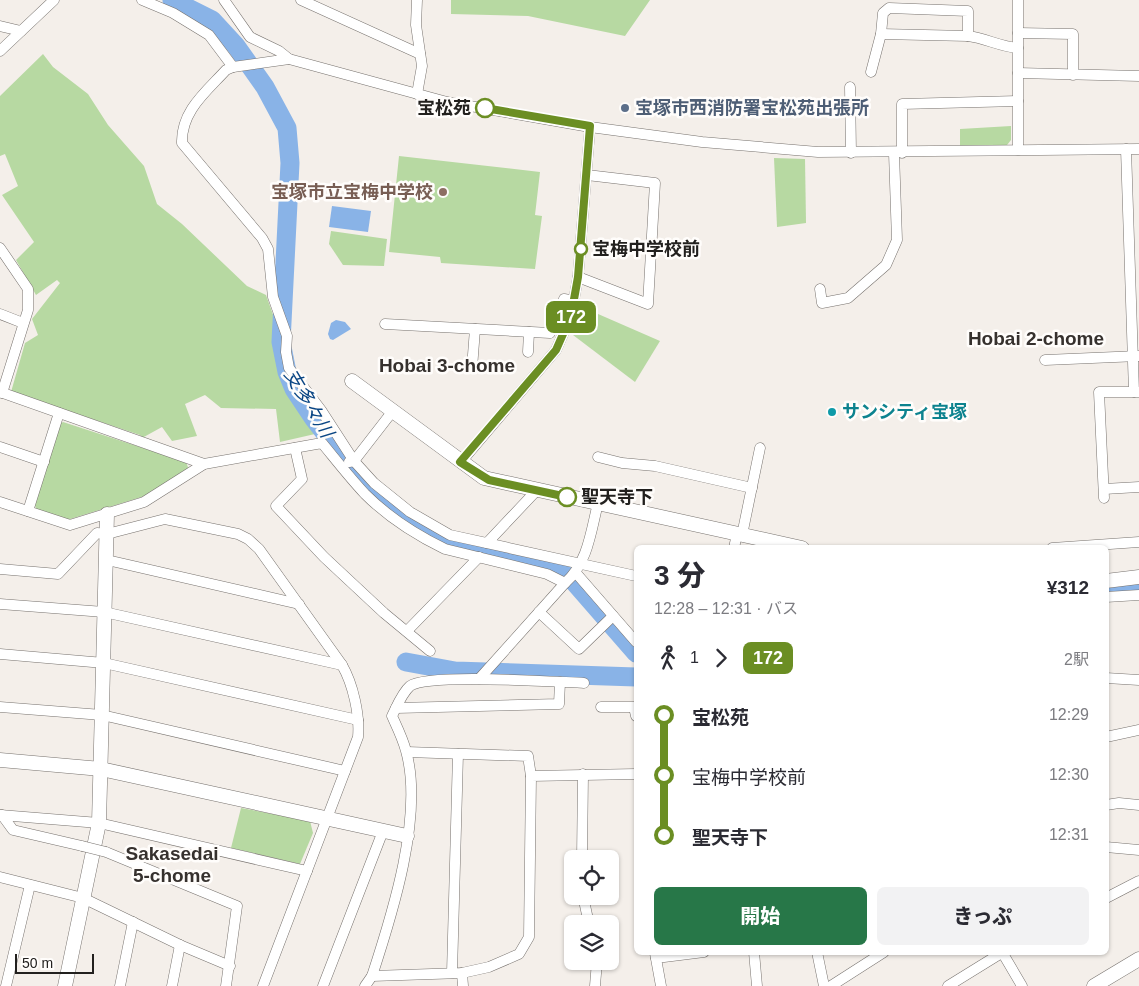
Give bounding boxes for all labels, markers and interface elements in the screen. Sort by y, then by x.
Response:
place label: 宝松苑 [417,98,471,118]
marker: 宝松苑 [475,98,495,118]
place label: 宝塚市西消防署宝松苑出張所 [635,98,869,118]
marker: 宝塚市西消防署宝松苑出張所 [619,102,631,114]
place label: 宝塚市立宝梅中学校 [271,182,433,202]
marker: 宝塚市立宝梅中学校 [437,186,449,198]
place label: 宝梅中学校前 [592,239,700,259]
marker: 宝梅中学校前 [574,242,588,256]
line badge: 172 [542,301,600,333]
text: 172 [556,307,586,327]
district label: Hobai 2-chome [968,328,1104,349]
district label: Hobai 3-chome [379,355,515,376]
water label: 支多々川 [280,365,339,443]
place label: サンシティ宝塚 [842,402,967,422]
marker: サンシティ宝塚 [826,406,838,418]
marker: 聖天寺下 [557,487,577,507]
place label: 聖天寺下 [581,487,653,507]
text: 3 分 [654,560,705,591]
text: ¥312 [1047,577,1089,598]
text: 12:28 – 12:31 · バス [654,600,798,617]
icon: walk [654,644,682,672]
icon: forward [707,644,735,672]
text: 172 [753,648,783,668]
text: 1 [690,649,699,666]
text: 2駅 [1064,651,1089,668]
text: 12:29 [1049,706,1089,723]
text: 宝松苑 [692,707,749,728]
text: 12:30 [1049,766,1089,783]
text: 宝梅中学校前 [692,767,806,788]
text: 12:31 [1049,826,1089,843]
text: 聖天寺下 [692,827,768,848]
district label: Sakasedai 5-chome [126,843,218,886]
map controls [564,850,619,970]
button: locate [564,850,619,905]
button: 開始 [654,887,867,945]
button: きっぷ [877,887,1089,945]
button: layers [564,915,619,970]
scale bar [15,951,94,974]
text: 50 m [22,955,53,971]

